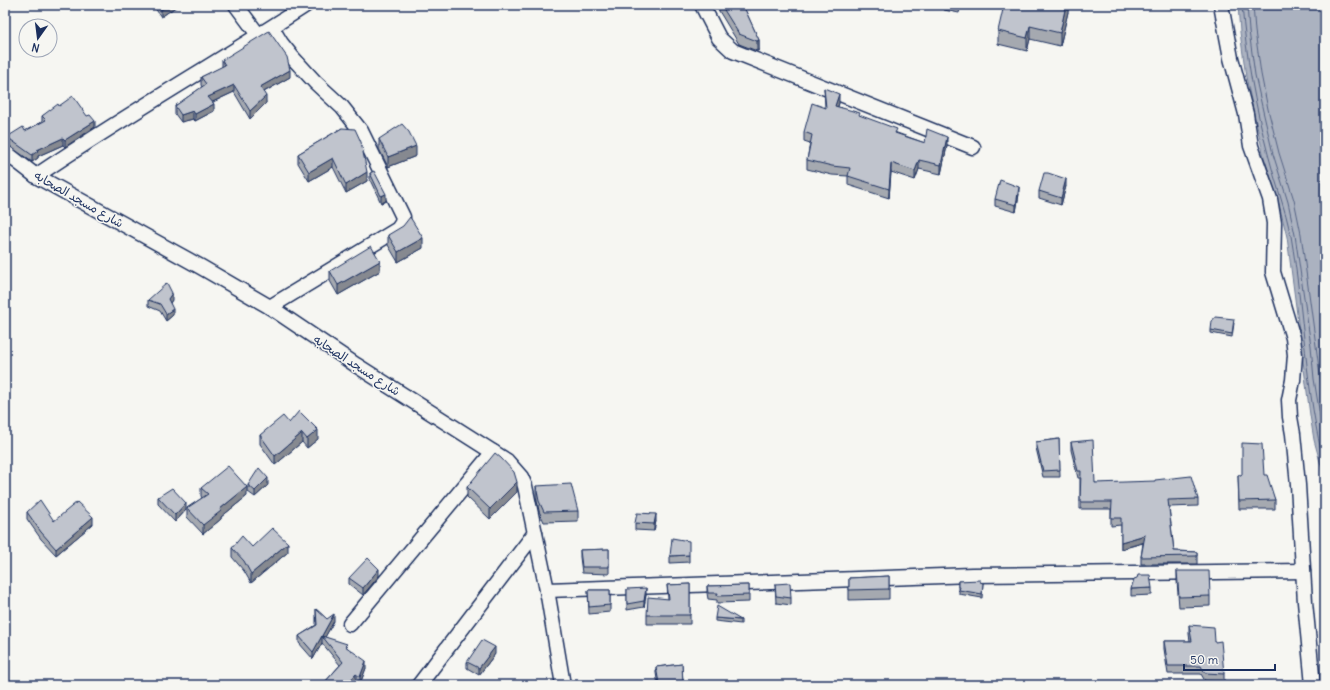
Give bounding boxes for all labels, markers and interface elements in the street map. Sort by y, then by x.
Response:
north arrow [18,18,58,58]
text: N [30,40,41,55]
street label: شارع مسجد الصحابه [31,167,126,232]
street label: شارع مسجد الصحابه [310,331,403,400]
scale bar [1184,646,1275,672]
text: 50 m [1190,652,1219,667]

